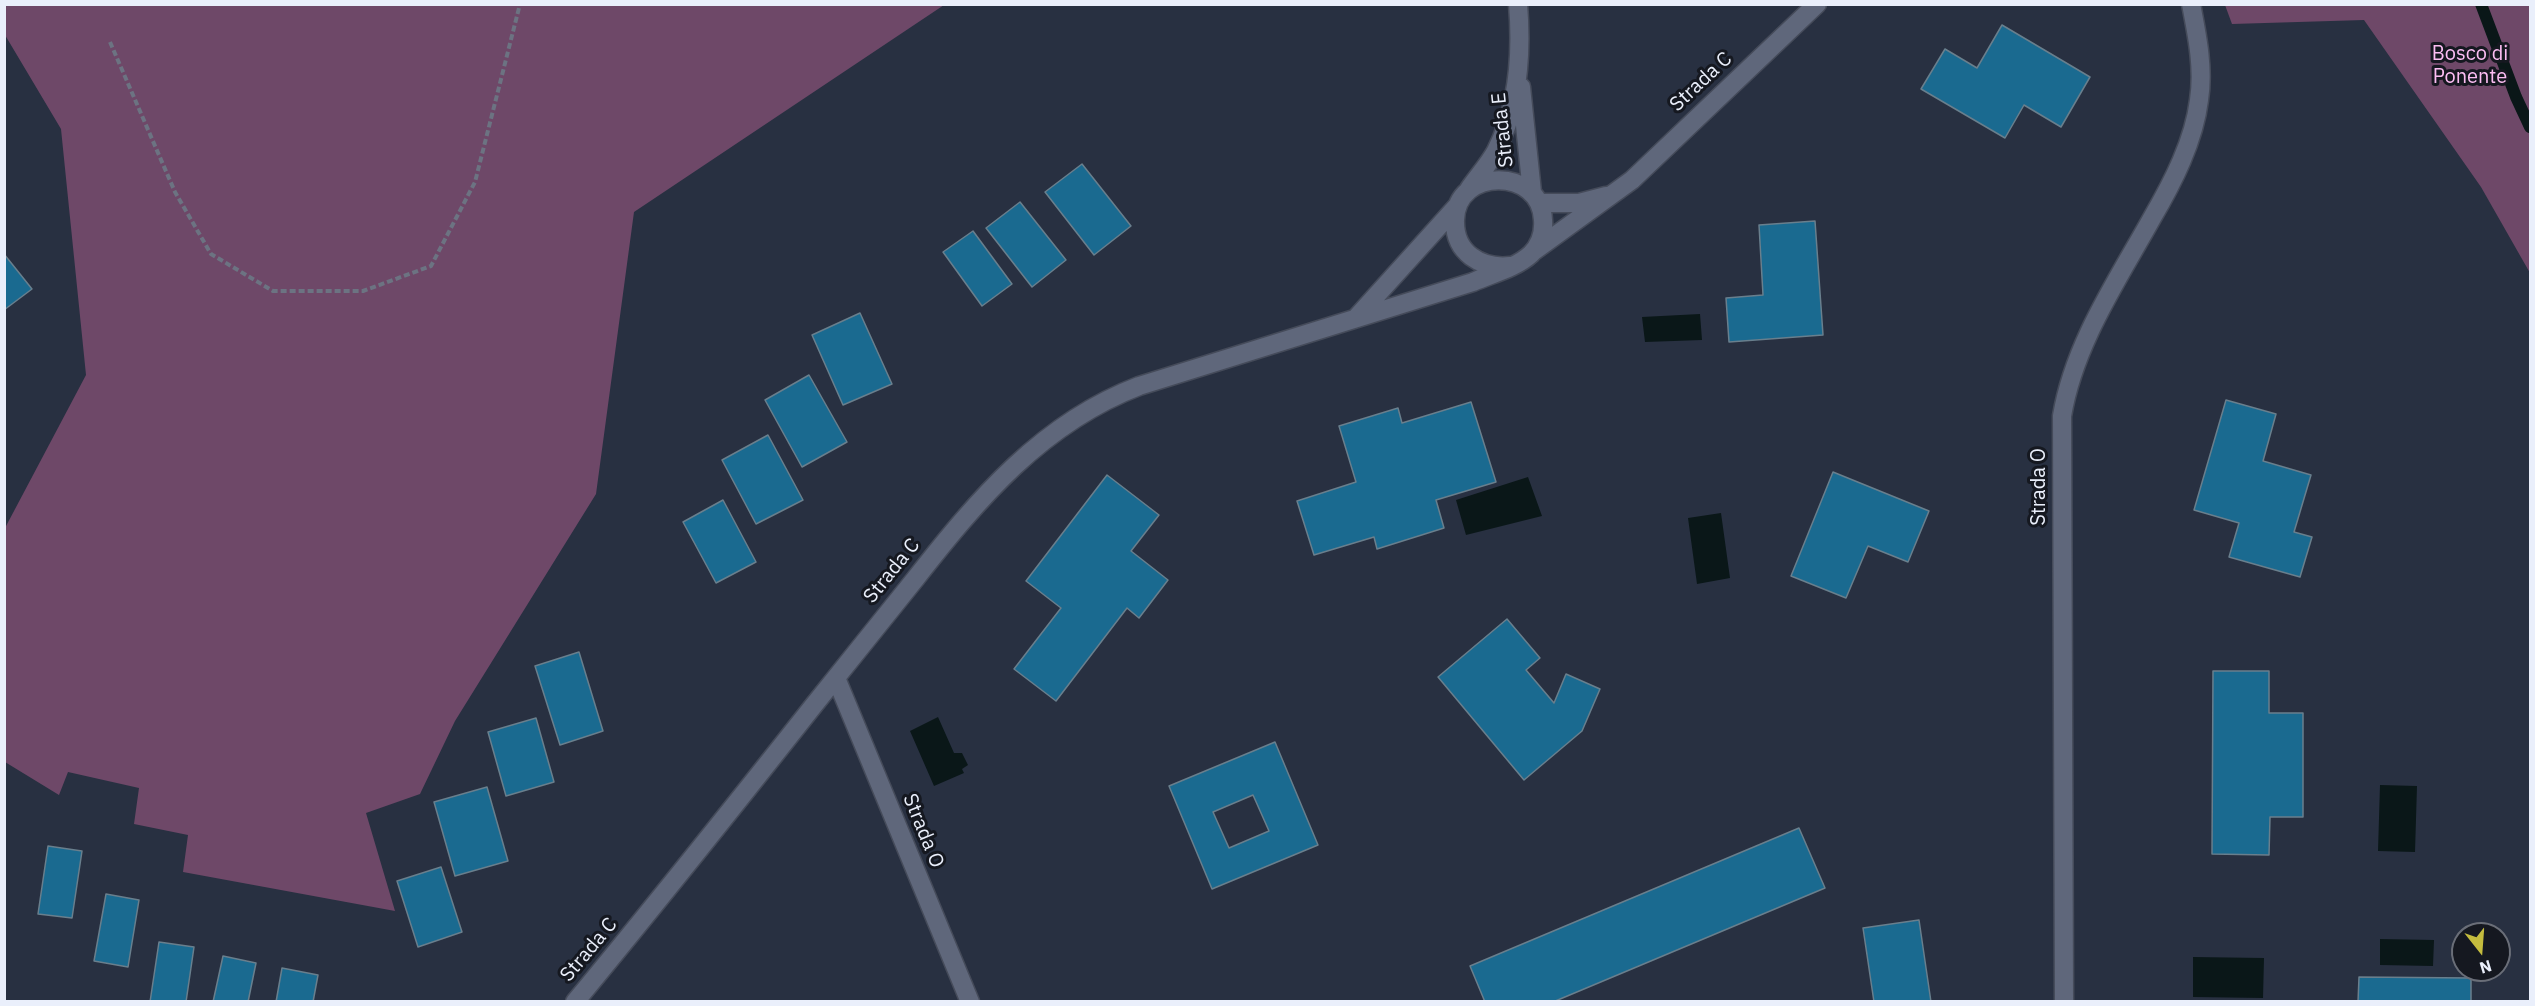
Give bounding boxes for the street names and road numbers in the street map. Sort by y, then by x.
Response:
street label: Strada C [1665,47,1737,117]
street label: Strada E [1487,91,1519,169]
street label: Strada O [2027,448,2051,526]
street label: Strada C [859,534,925,608]
street label: Strada O [897,790,949,872]
street label: Strada C [555,913,623,987]

